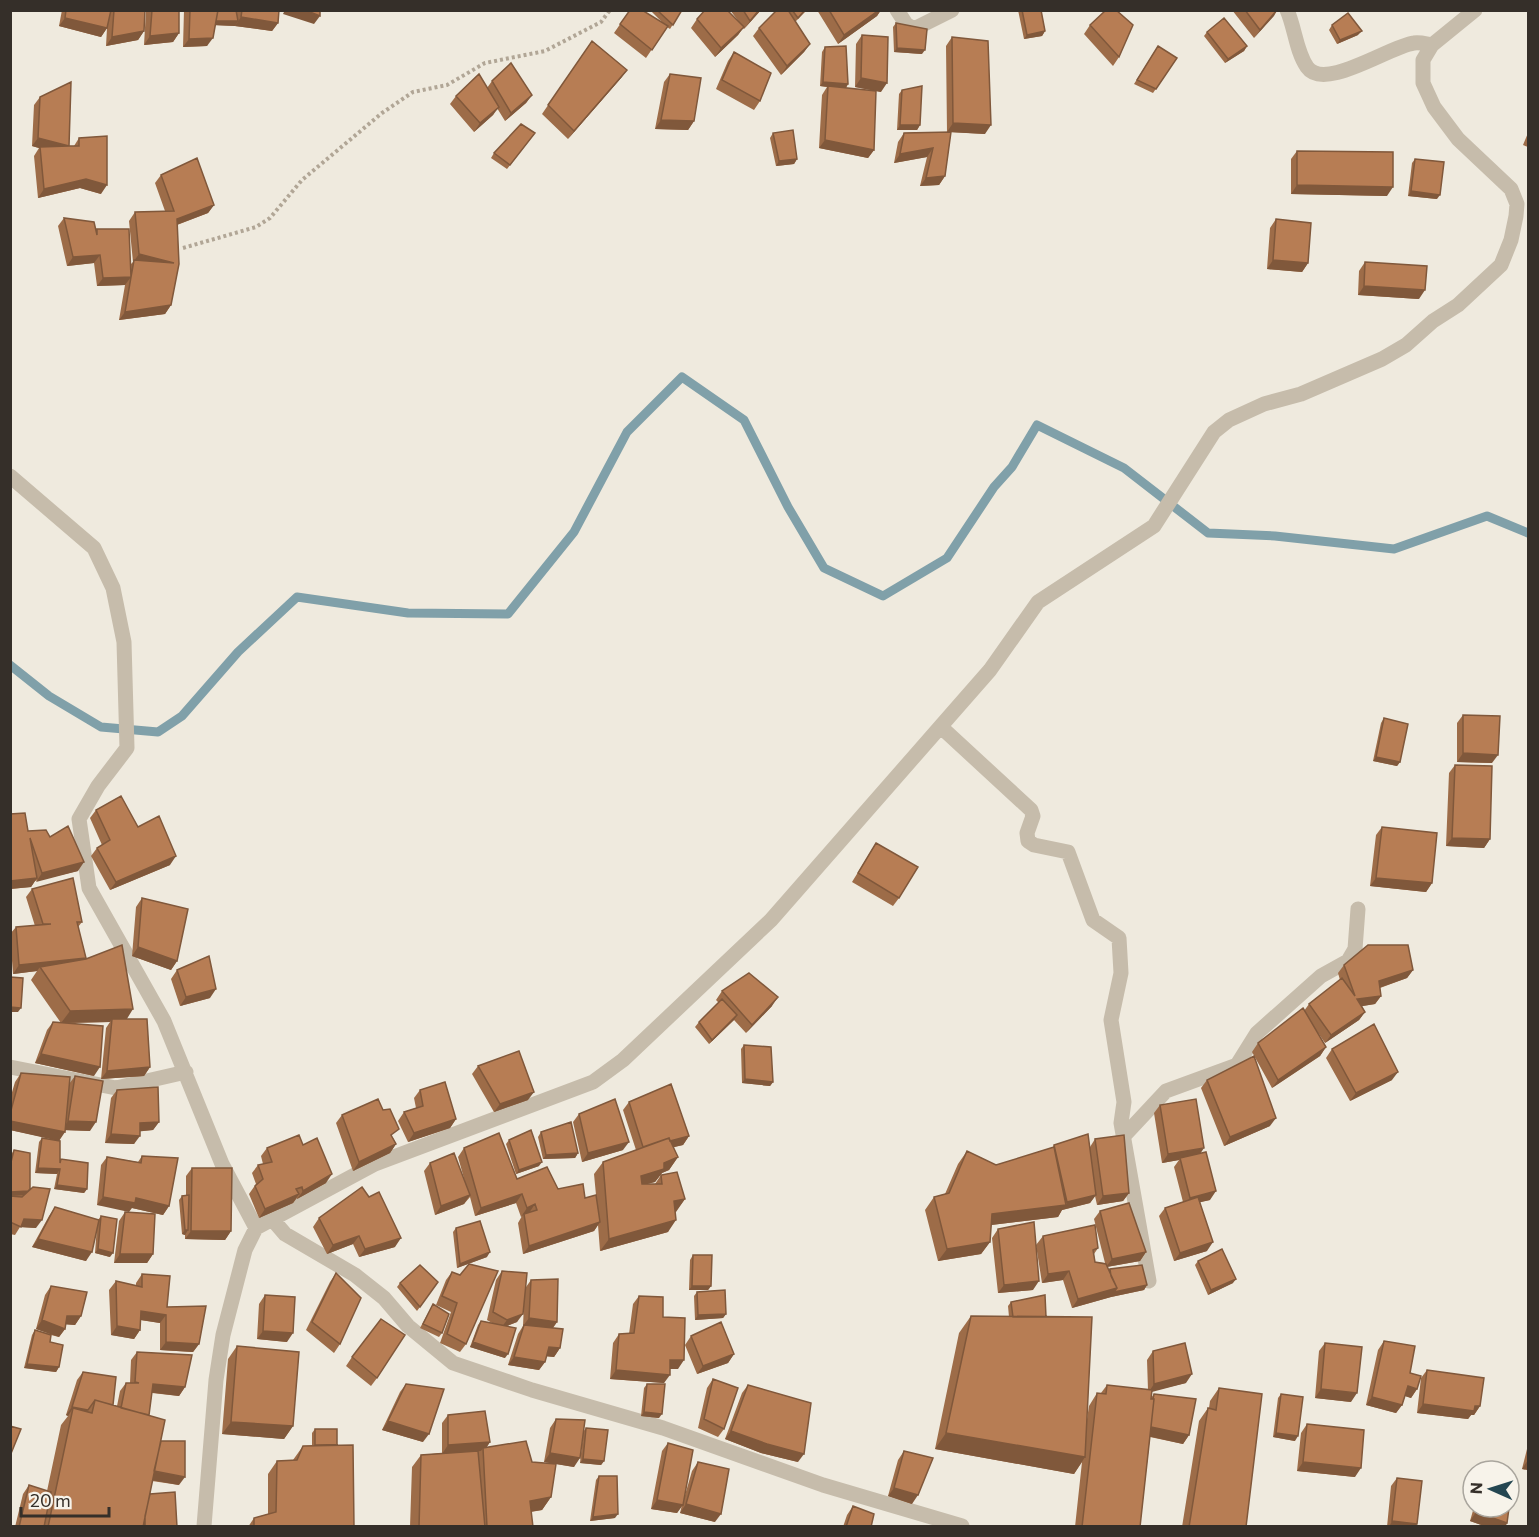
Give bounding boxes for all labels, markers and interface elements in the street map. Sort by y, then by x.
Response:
north arrow [1461,1459,1521,1519]
scale bar [21,1480,110,1518]
text: N [1466,1482,1485,1495]
text: 20 m [30,1489,71,1511]

